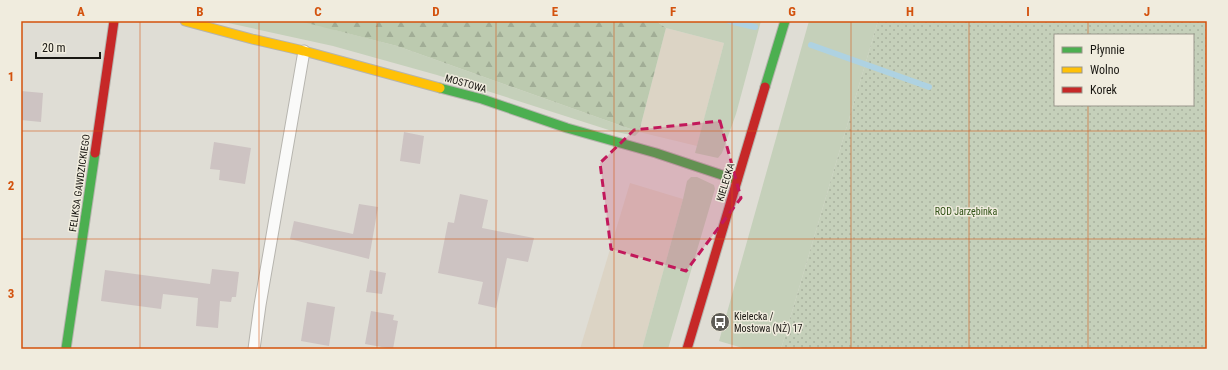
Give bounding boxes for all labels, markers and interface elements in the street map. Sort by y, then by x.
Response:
text: A [77,4,85,19]
text: B [196,4,204,19]
text: C [314,4,322,19]
text: D [432,4,440,19]
text: E [552,4,559,19]
text: F [670,4,676,19]
text: G [788,4,796,19]
text: H [906,4,914,19]
text: I [1026,4,1030,19]
text: J [1144,4,1150,19]
scale bar [36,34,100,60]
legend [1054,34,1194,106]
text: 20 m [42,41,66,55]
text: Płynnie [1090,43,1125,57]
text: Wolno [1090,63,1120,77]
text: 1 [8,69,14,84]
street label: MOSTOWA [444,72,488,95]
text: Korek [1090,83,1118,97]
street label: FELIKSA GAWDZICKIEGO [67,134,92,233]
street label: KIELECKA [714,161,737,203]
text: 2 [8,178,15,193]
park label: ROD Jarzębinka [935,206,997,217]
text: 3 [8,286,14,301]
bus stop icon: Kielecka / Mostowa (NŻ) 17 [709,311,731,333]
place label: Kielecka / Mostowa (NŻ) 17 [734,311,803,335]

